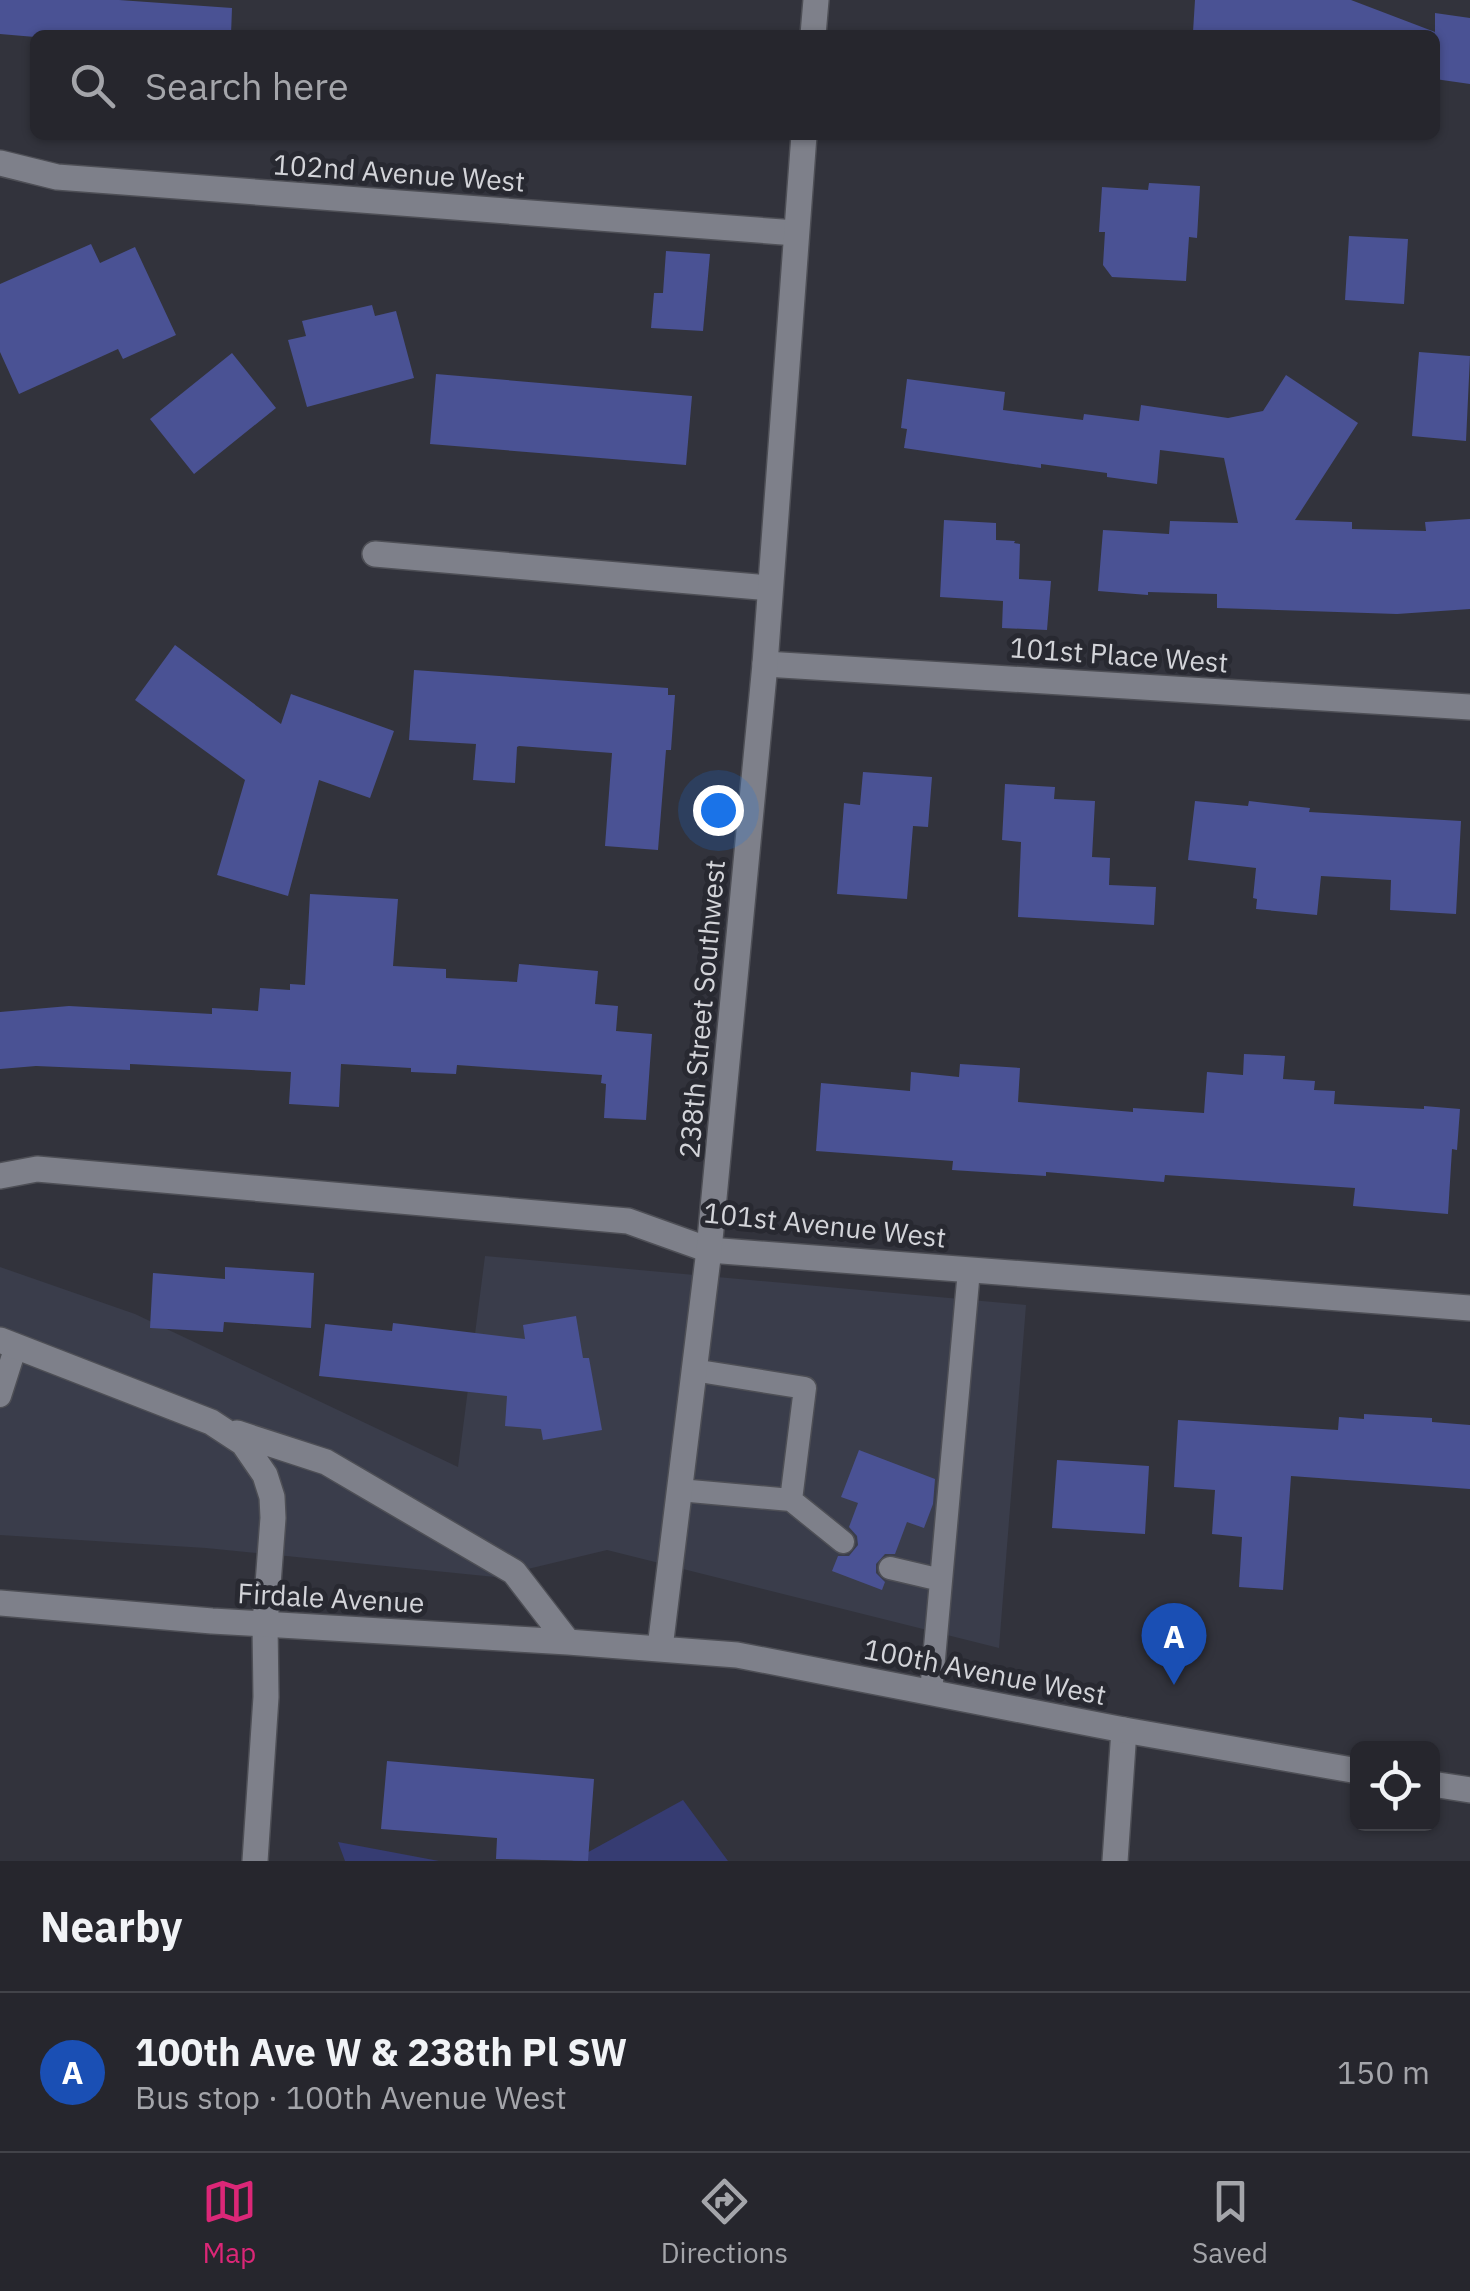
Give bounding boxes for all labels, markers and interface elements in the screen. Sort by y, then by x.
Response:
search box [30,30,1440,140]
icon: search [65,58,120,113]
text: Search here [145,61,349,110]
street label: 102nd Avenue West [272,145,526,200]
street label: 101st Place West [1009,628,1230,681]
your location [693,785,744,836]
street label: 238th Street Southwest [670,858,733,1160]
street label: 101st Avenue West [702,1193,948,1256]
street label: Firdale Avenue [237,1574,425,1621]
pin: A [1142,1602,1206,1685]
street label: 100th Avenue West [861,1630,1109,1713]
map controls [1350,1741,1440,1831]
button: locate [1350,1741,1440,1831]
text: Nearby [40,1899,182,1954]
text: 100th Ave W & 238th Pl SW [135,2027,627,2076]
text: A [62,2051,83,2093]
text: 150 m [1337,2051,1430,2093]
text: Bus stop · 100th Avenue West [135,2076,567,2118]
tab: Map [202,2174,257,2271]
tab: Directions [661,2174,788,2271]
tab: Saved [1192,2174,1268,2271]

